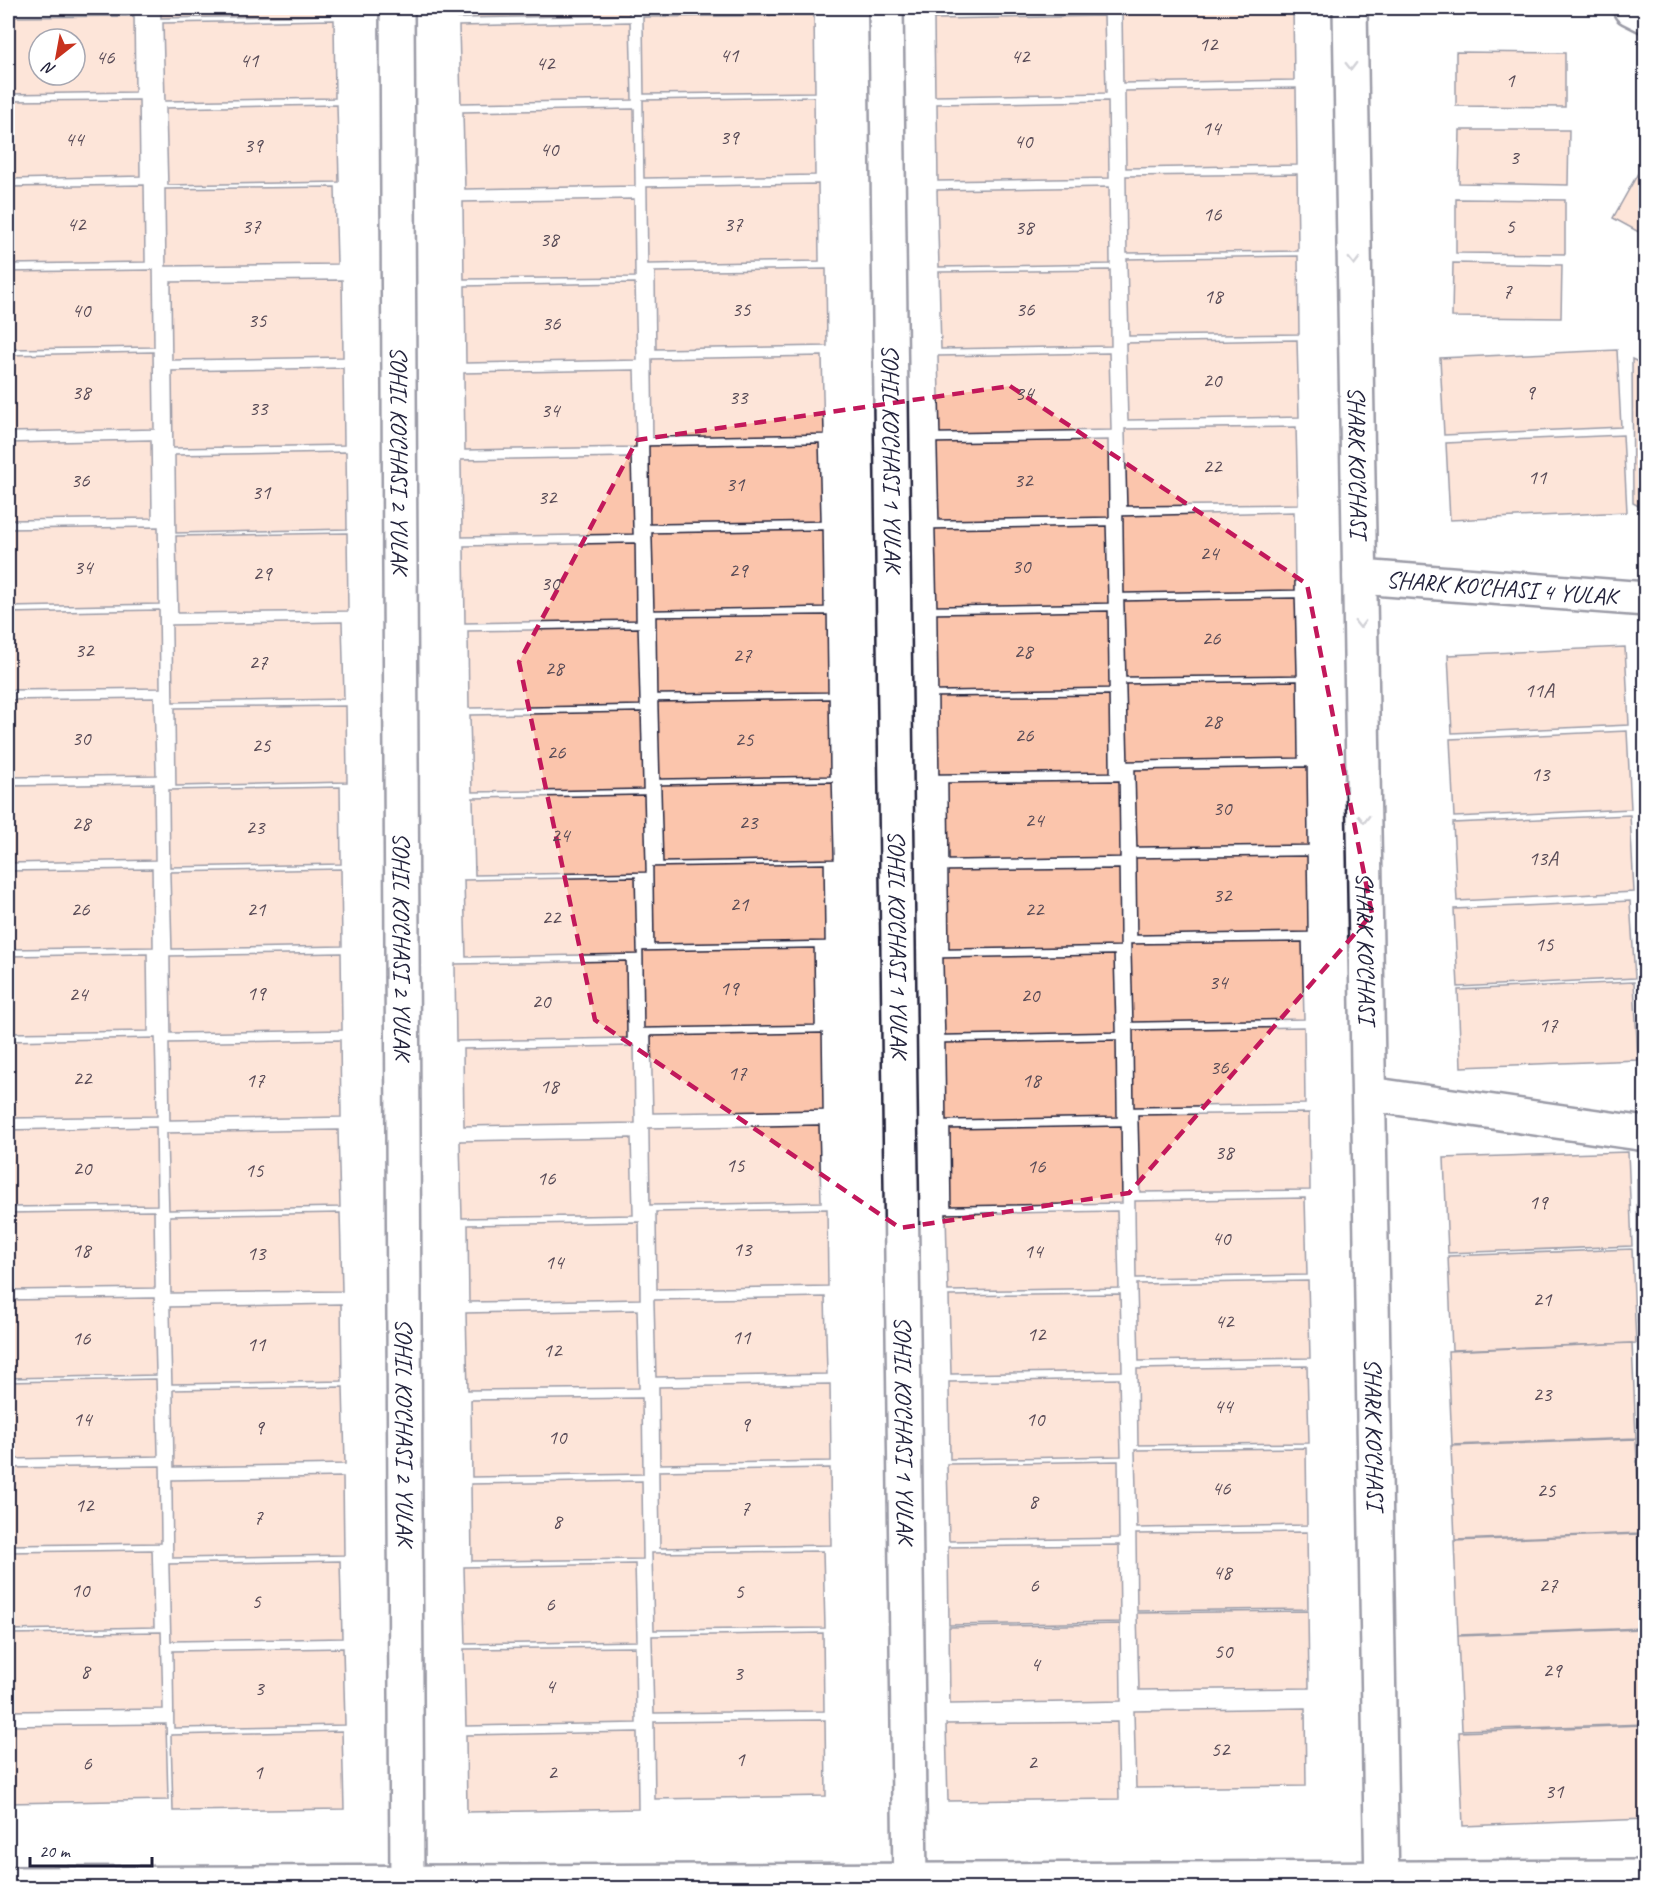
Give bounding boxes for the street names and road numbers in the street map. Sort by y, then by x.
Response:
street label: SOHIL KO'CHASI 1 YULAK [875,344,908,576]
street label: SOHIL KO'CHASI 2 YULAK [384,346,415,578]
street label: SHARK KO'CHASI [1341,386,1374,543]
street label: SHARK KO'CHASI 4 YULAK [1385,564,1622,612]
street label: SOHIL KO'CHASI 1 YULAK [882,830,915,1062]
street label: SOHIL KO'CHASI 2 YULAK [386,832,418,1064]
street label: SHARK KO'CHASI [1350,872,1382,1029]
street label: SOHIL KO'CHASI 1 YULAK [888,1316,921,1548]
street label: SOHIL KO'CHASI 2 YULAK [389,1318,420,1550]
street label: SHARK KO'CHASI [1358,1358,1391,1515]

